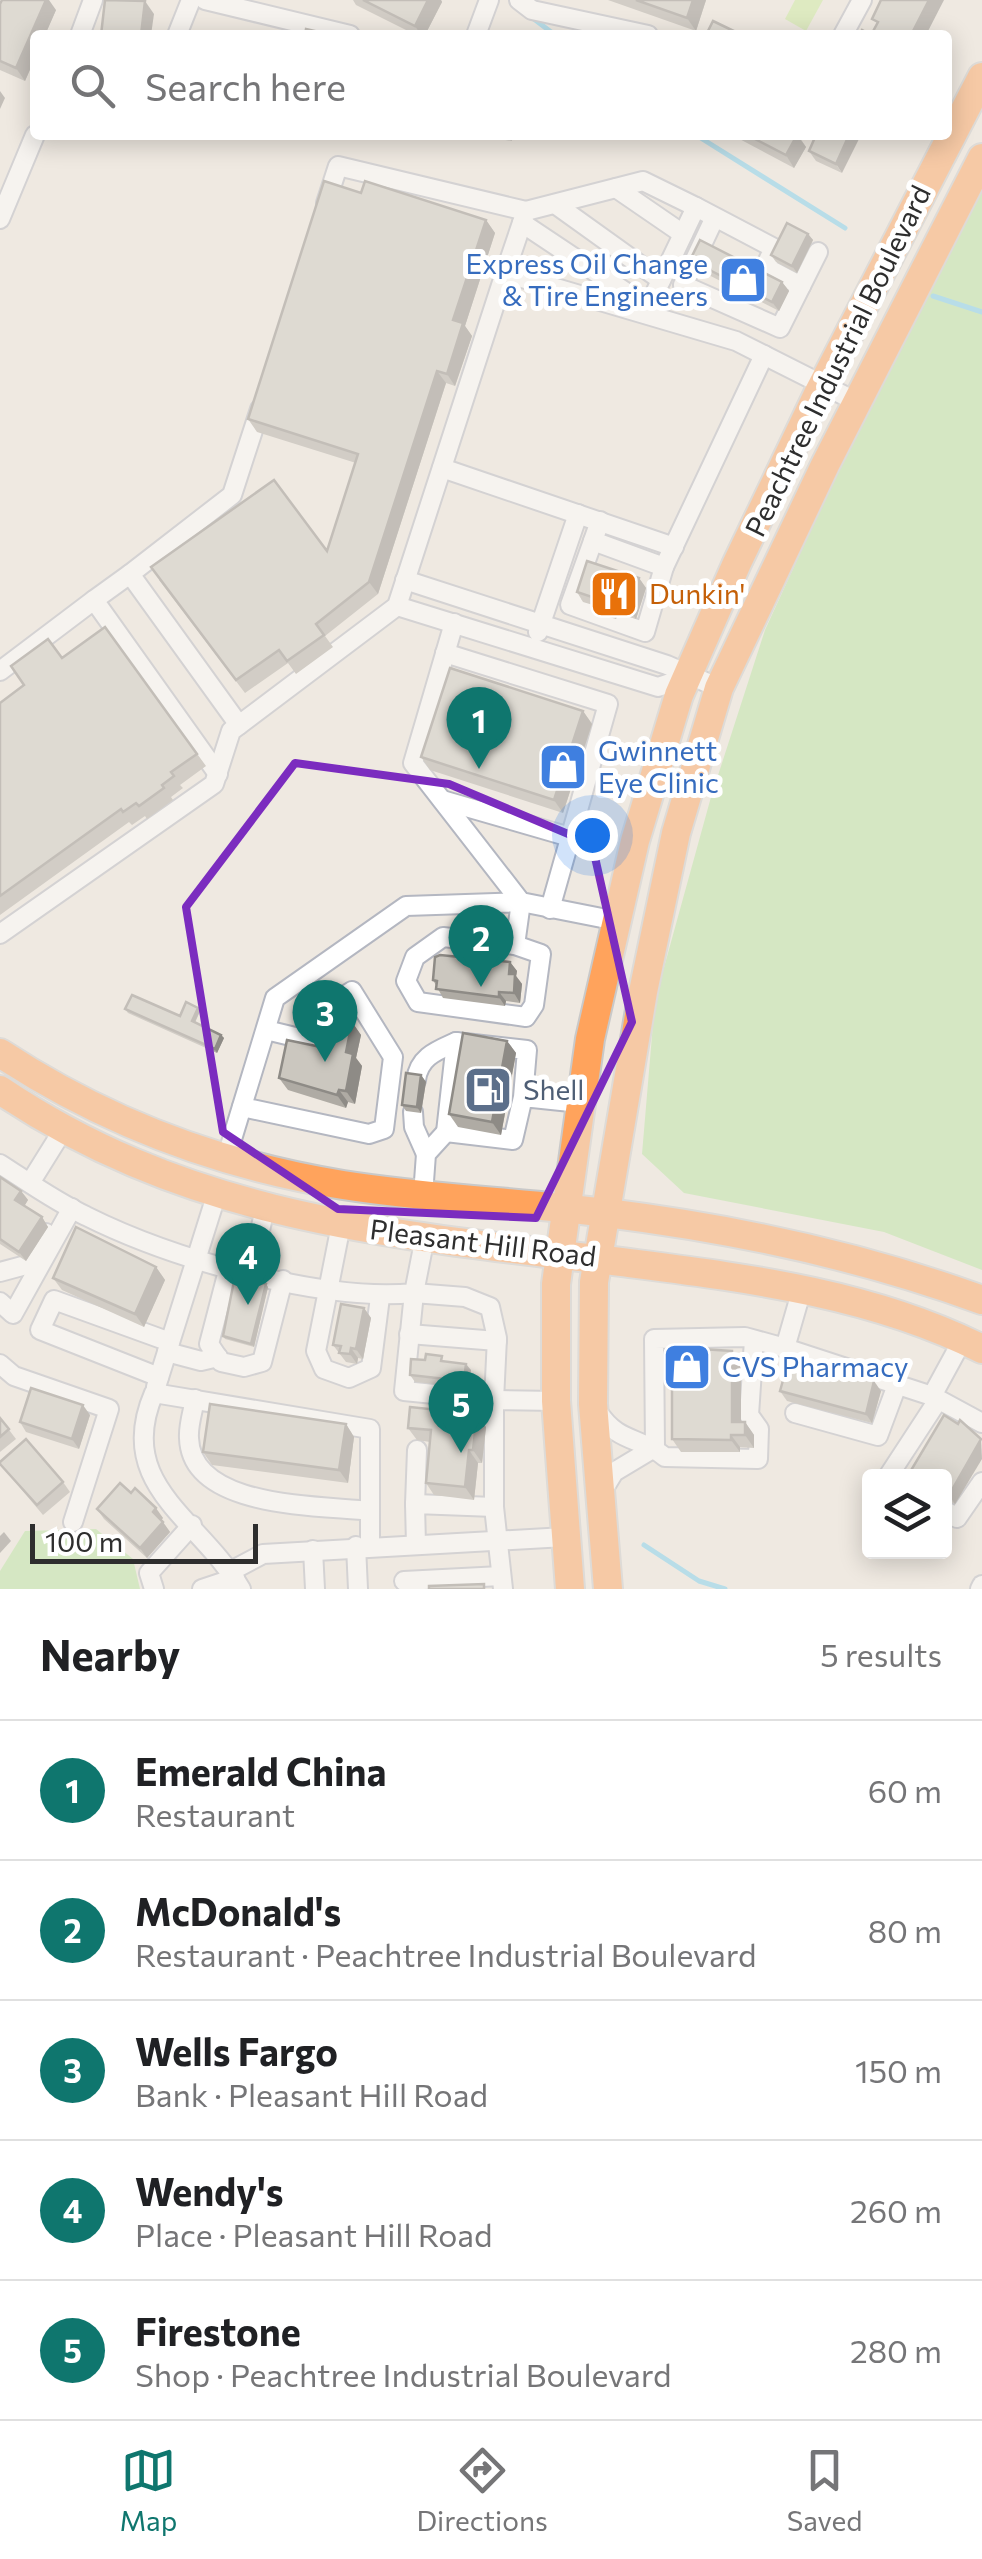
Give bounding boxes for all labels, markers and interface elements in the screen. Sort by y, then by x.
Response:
search box [30,30,952,140]
icon: search [65,58,120,113]
text: Search here [145,62,346,109]
street label: Peachtree Industrial Boulevard [737,179,937,542]
place label: Express Oil Change & Tire Engineers [466,246,708,312]
shop icon: Express Oil Change & Tire Engineers [717,254,769,306]
restaurant icon: Dunkin' [588,568,640,620]
place label: Dunkin' [649,576,745,610]
pin: 1 [446,686,512,769]
place label: Gwinnett Eye Clinic [598,733,719,799]
shop icon: Gwinnett Eye Clinic [537,741,589,793]
your location [567,810,618,861]
pin: 2 [448,904,514,987]
pin: 3 [292,980,358,1062]
fuel station icon: Shell [462,1064,514,1116]
place label: Shell [523,1072,584,1106]
street label: Pleasant Hill Road [368,1211,598,1273]
pin: 4 [216,1222,280,1305]
shop icon: CVS Pharmacy [661,1341,713,1393]
place label: CVS Pharmacy [722,1349,908,1383]
pin: 5 [428,1370,494,1453]
map controls [862,1469,952,1559]
button: layers [862,1469,952,1559]
scale bar [30,1519,258,1564]
text: 100 m [45,1524,123,1558]
text: Nearby [40,1628,180,1680]
text: 5 results [820,1634,942,1674]
text: Emerald China [135,1747,387,1794]
text: 1 [65,1770,80,1810]
text: 60 m [868,1770,942,1810]
text: Restaurant [135,1794,295,1834]
text: McDonald's [135,1887,341,1934]
text: 2 [63,1910,82,1950]
text: 80 m [868,1910,942,1950]
text: Restaurant · Peachtree Industrial Boulevard [135,1934,757,1974]
text: Wells Fargo [135,2027,338,2074]
text: 3 [63,2050,82,2090]
text: 150 m [855,2050,942,2090]
text: Bank · Pleasant Hill Road [135,2074,488,2114]
text: Wendy's [135,2167,284,2214]
text: 4 [63,2190,82,2230]
text: 260 m [850,2190,942,2230]
text: Place · Pleasant Hill Road [135,2214,492,2254]
text: Firestone [135,2307,301,2354]
text: 5 [63,2330,82,2370]
text: 280 m [850,2330,942,2370]
text: Shop · Peachtree Industrial Boulevard [135,2354,672,2394]
tab: Map [120,2443,177,2537]
tab: Directions [416,2443,548,2537]
tab: Saved [787,2443,862,2537]

